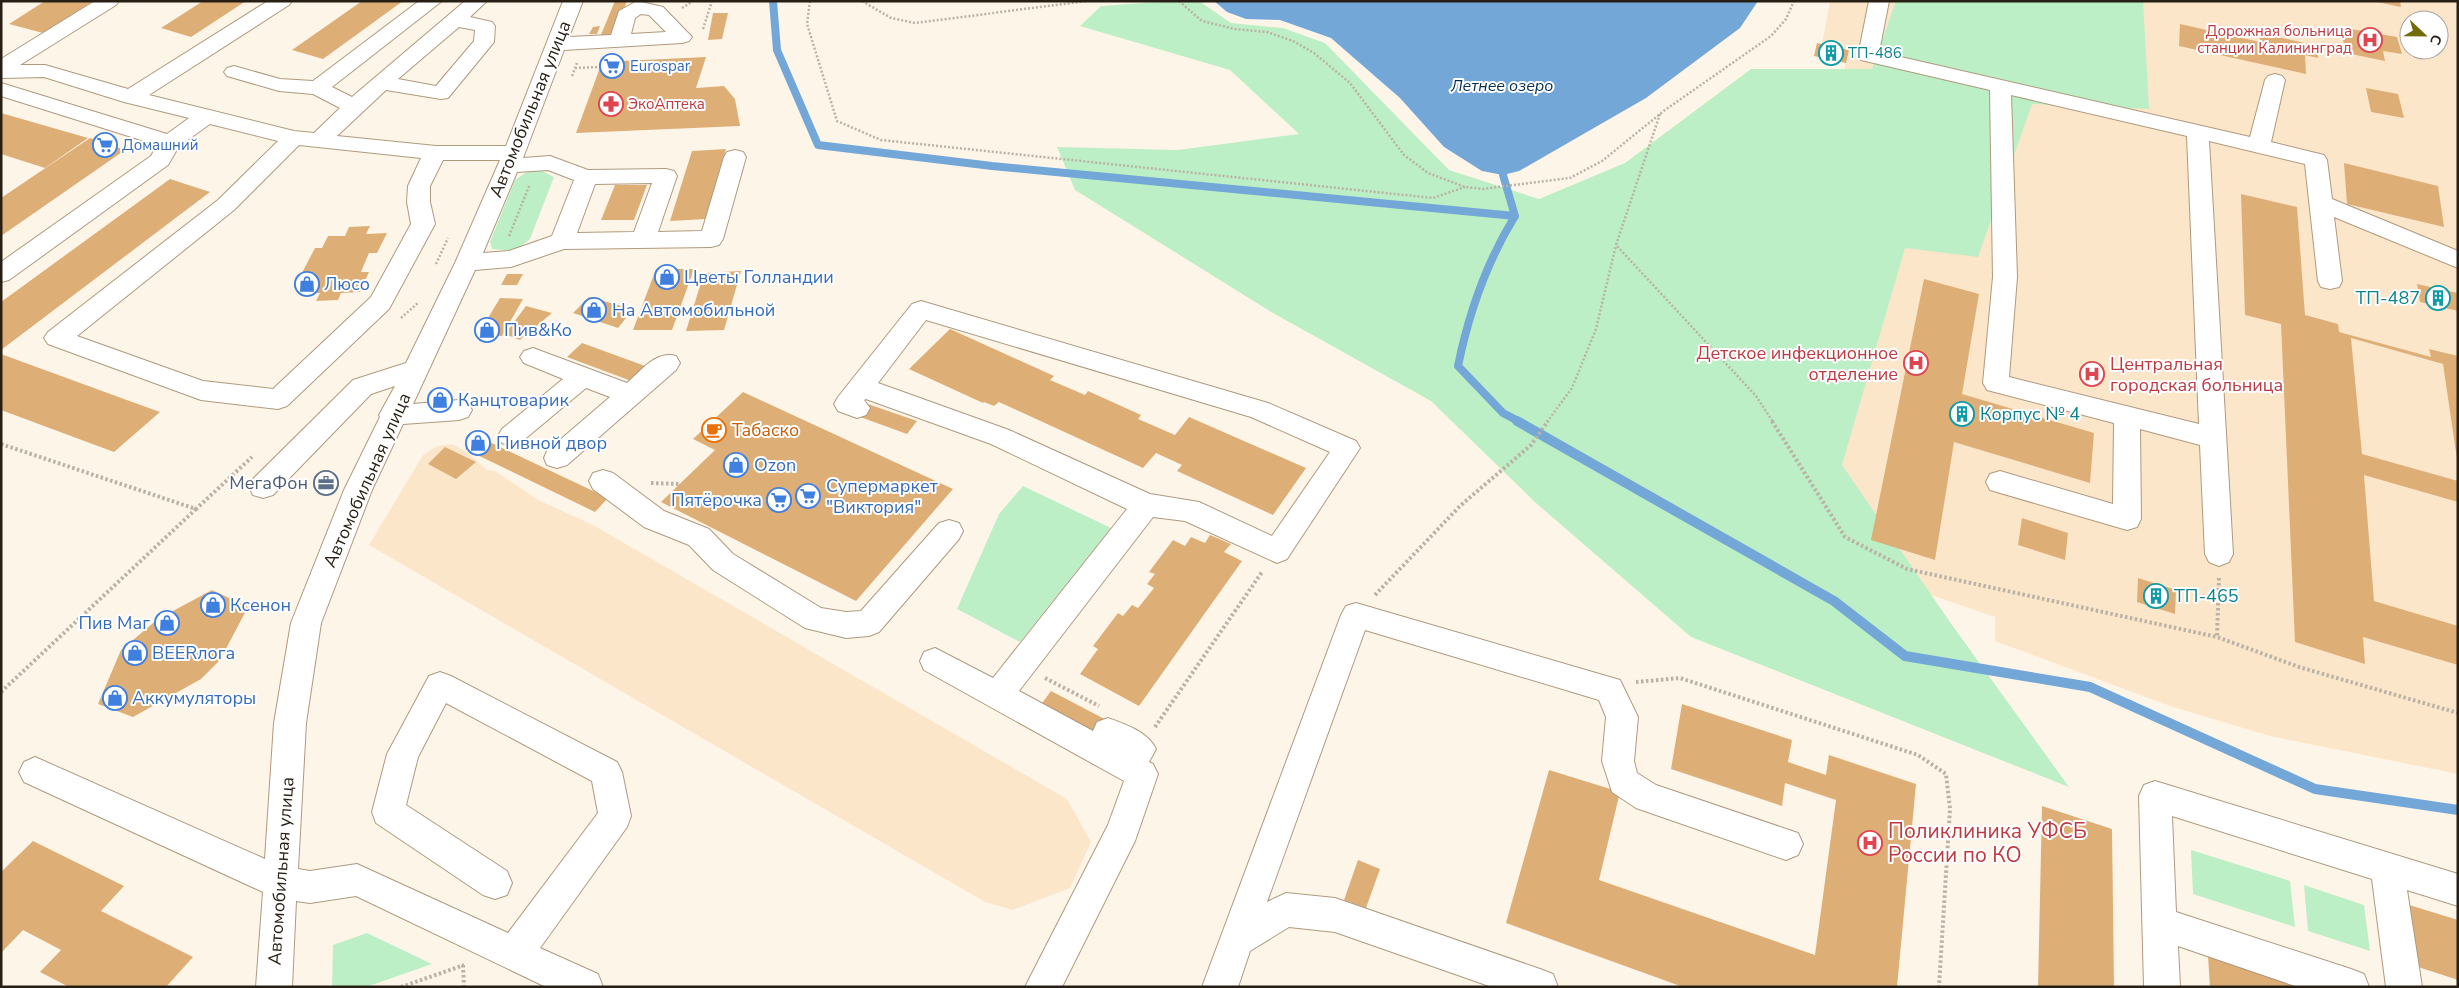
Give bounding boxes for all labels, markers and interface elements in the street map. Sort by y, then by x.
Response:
north arrow [2399,10,2449,60]
street label: Автомобильная улица [484,17,576,201]
place label: Дорожная больница станции Калининград [2197,21,2352,58]
hospital icon: Дорожная больница станции Калининград [2357,27,2383,53]
text: С [2425,32,2446,48]
building icon: ТП-486 [1818,40,1844,66]
place label: ТП-486 [1848,43,1902,63]
supermarket icon: Eurospar [599,53,625,79]
place label: Eurospar [630,56,691,76]
water label: Летнее озеро [1450,75,1553,97]
pharmacy icon: ЭкоАптека [598,91,624,117]
place label: ЭкоАптека [628,94,705,114]
supermarket icon: Домашний [92,132,118,158]
place label: Домашний [122,135,198,155]
shop icon: Цветы Голландии [654,264,680,290]
place label: Цветы Голландии [684,265,834,289]
shop icon: Люсо [294,271,320,297]
place label: Люсо [324,272,370,296]
building icon: ТП-487 [2425,285,2451,311]
place label: ТП-487 [2356,286,2420,310]
shop icon: На Автомобильной [581,297,607,323]
place label: На Автомобильной [612,298,775,322]
shop icon: Пив&Ко [474,317,500,343]
place label: Пив&Ко [504,318,572,342]
place label: Детское инфекционное отделение [1697,341,1898,386]
hospital icon: Детское инфекционное отделение [1903,350,1929,376]
place label: Центральная городская больница [2110,352,2283,397]
hospital icon: Центральная городская больница [2079,361,2105,387]
shop icon: Канцтоварик [427,387,453,413]
place label: Канцтоварик [458,388,569,412]
street label: Автомобильная улица [318,389,416,571]
building icon: Корпус № 4 [1949,401,1975,427]
place label: Корпус № 4 [1980,402,2080,426]
cafe icon: Табаско [701,417,727,443]
place label: Табаско [732,418,799,442]
shop icon: Пивной двор [465,430,491,456]
place label: Пивной двор [496,431,607,455]
shop icon: Ozon [723,452,749,478]
place label: Ozon [754,453,796,477]
office icon: МегаФон [313,470,339,496]
place label: МегаФон [229,471,308,495]
place label: Супермаркет "Виктория" [826,474,938,519]
supermarket icon: Супермаркет "Виктория" [795,483,821,509]
supermarket icon: Пятёрочка [766,487,792,513]
place label: Пятёрочка [671,488,762,512]
building icon: ТП-465 [2143,583,2169,609]
place label: ТП-465 [2174,584,2238,608]
shop icon: Ксенон [200,592,226,618]
place label: Ксенон [230,593,291,617]
shop icon: Пив Маг [154,610,180,636]
place label: Пив Маг [78,611,150,635]
shop icon: BEERлога [122,640,148,666]
place label: BEERлога [152,641,235,665]
shop icon: Аккумуляторы [102,685,128,711]
place label: Аккумуляторы [132,686,256,710]
street label: Автомобильная улица [262,776,300,966]
place label: Поликлиника УФСБ России по КО [1888,817,2087,869]
hospital icon: Поликлиника УФСБ России по КО [1857,830,1883,856]

